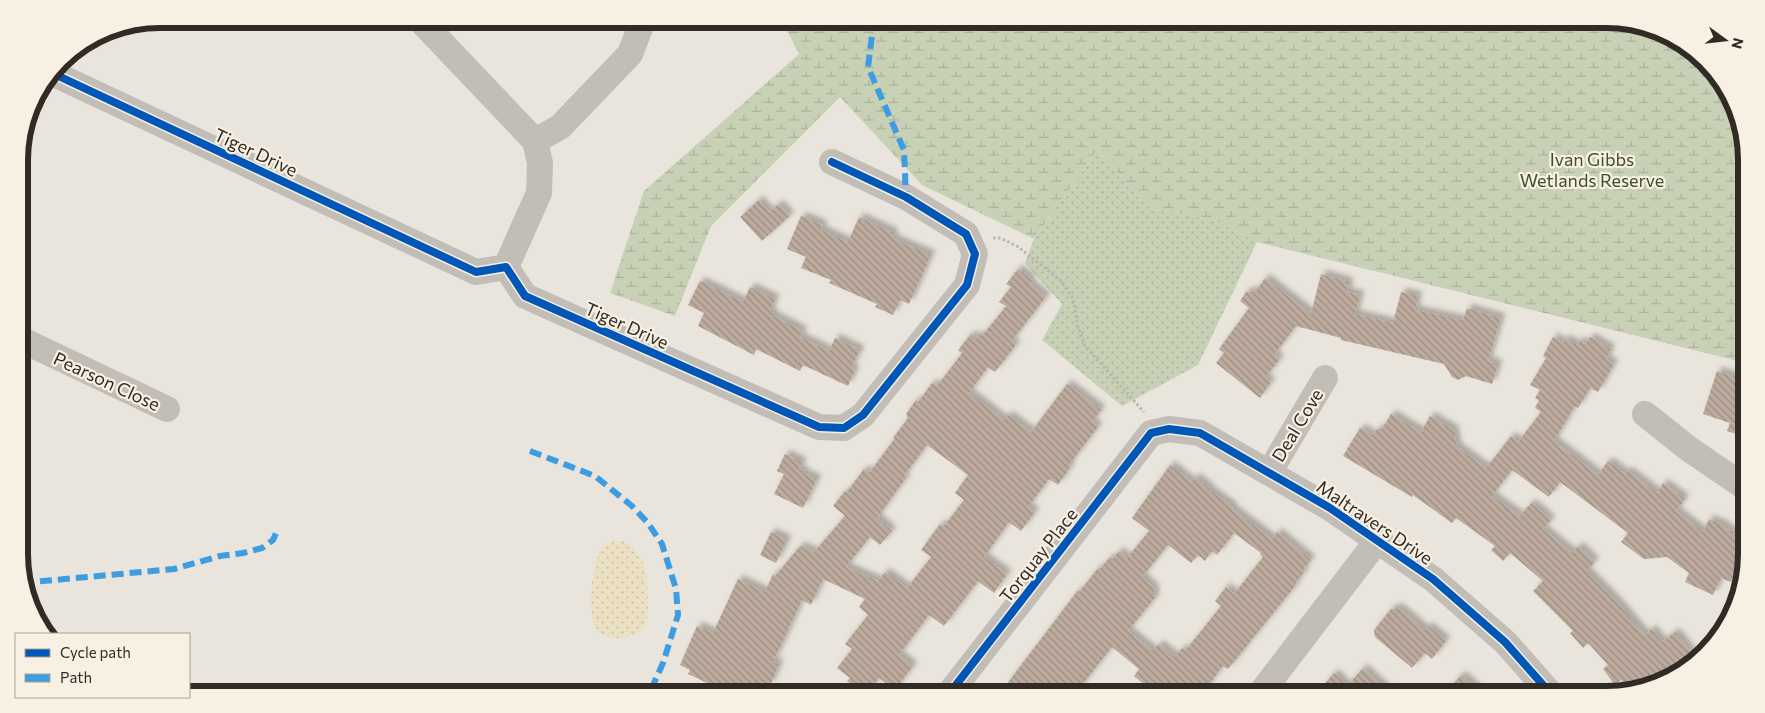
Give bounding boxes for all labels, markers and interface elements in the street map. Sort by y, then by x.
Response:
north arrow [1700,15,1750,65]
text: N [1728,36,1748,51]
street label: Tiger Drive [211,123,301,181]
park label: Ivan Gibbs Wetlands Reserve [1520,148,1664,191]
street label: Tiger Drive [582,297,672,353]
street label: Pearson Close [50,347,164,415]
street label: Deal Cove [1267,384,1327,466]
street label: Maltravers Drive [1313,475,1437,569]
street label: Torquay Place [994,503,1082,607]
legend [15,633,190,698]
text: Cycle path [60,643,131,661]
text: Path [60,668,92,686]

